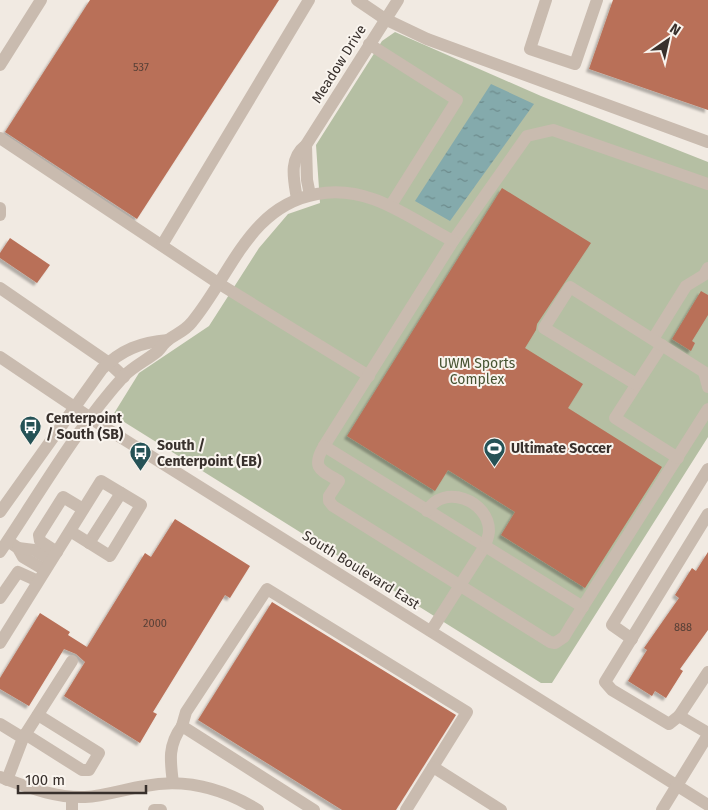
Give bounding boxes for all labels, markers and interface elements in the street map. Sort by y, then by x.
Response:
north arrow [643,15,693,65]
text: N [666,20,684,39]
street label: Meadow Drive [308,22,370,106]
house number: 537 [133,61,149,74]
park label: UWM Sports Complex [439,355,516,388]
place label: Centerpoint / South (SB) [46,410,124,443]
bus stop icon: Centerpoint / South (SB) [18,414,42,445]
sports icon: Ultimate Soccer [483,436,507,467]
place label: South / Centerpoint (EB) [157,437,262,470]
place label: Ultimate Soccer [511,440,612,457]
bus stop icon: South / Centerpoint (EB) [129,441,153,472]
street label: South Boulevard East [299,527,424,614]
house number: 2000 [143,617,167,630]
house number: 888 [674,621,692,634]
scale bar [18,762,145,794]
text: 100 m [25,771,65,789]

